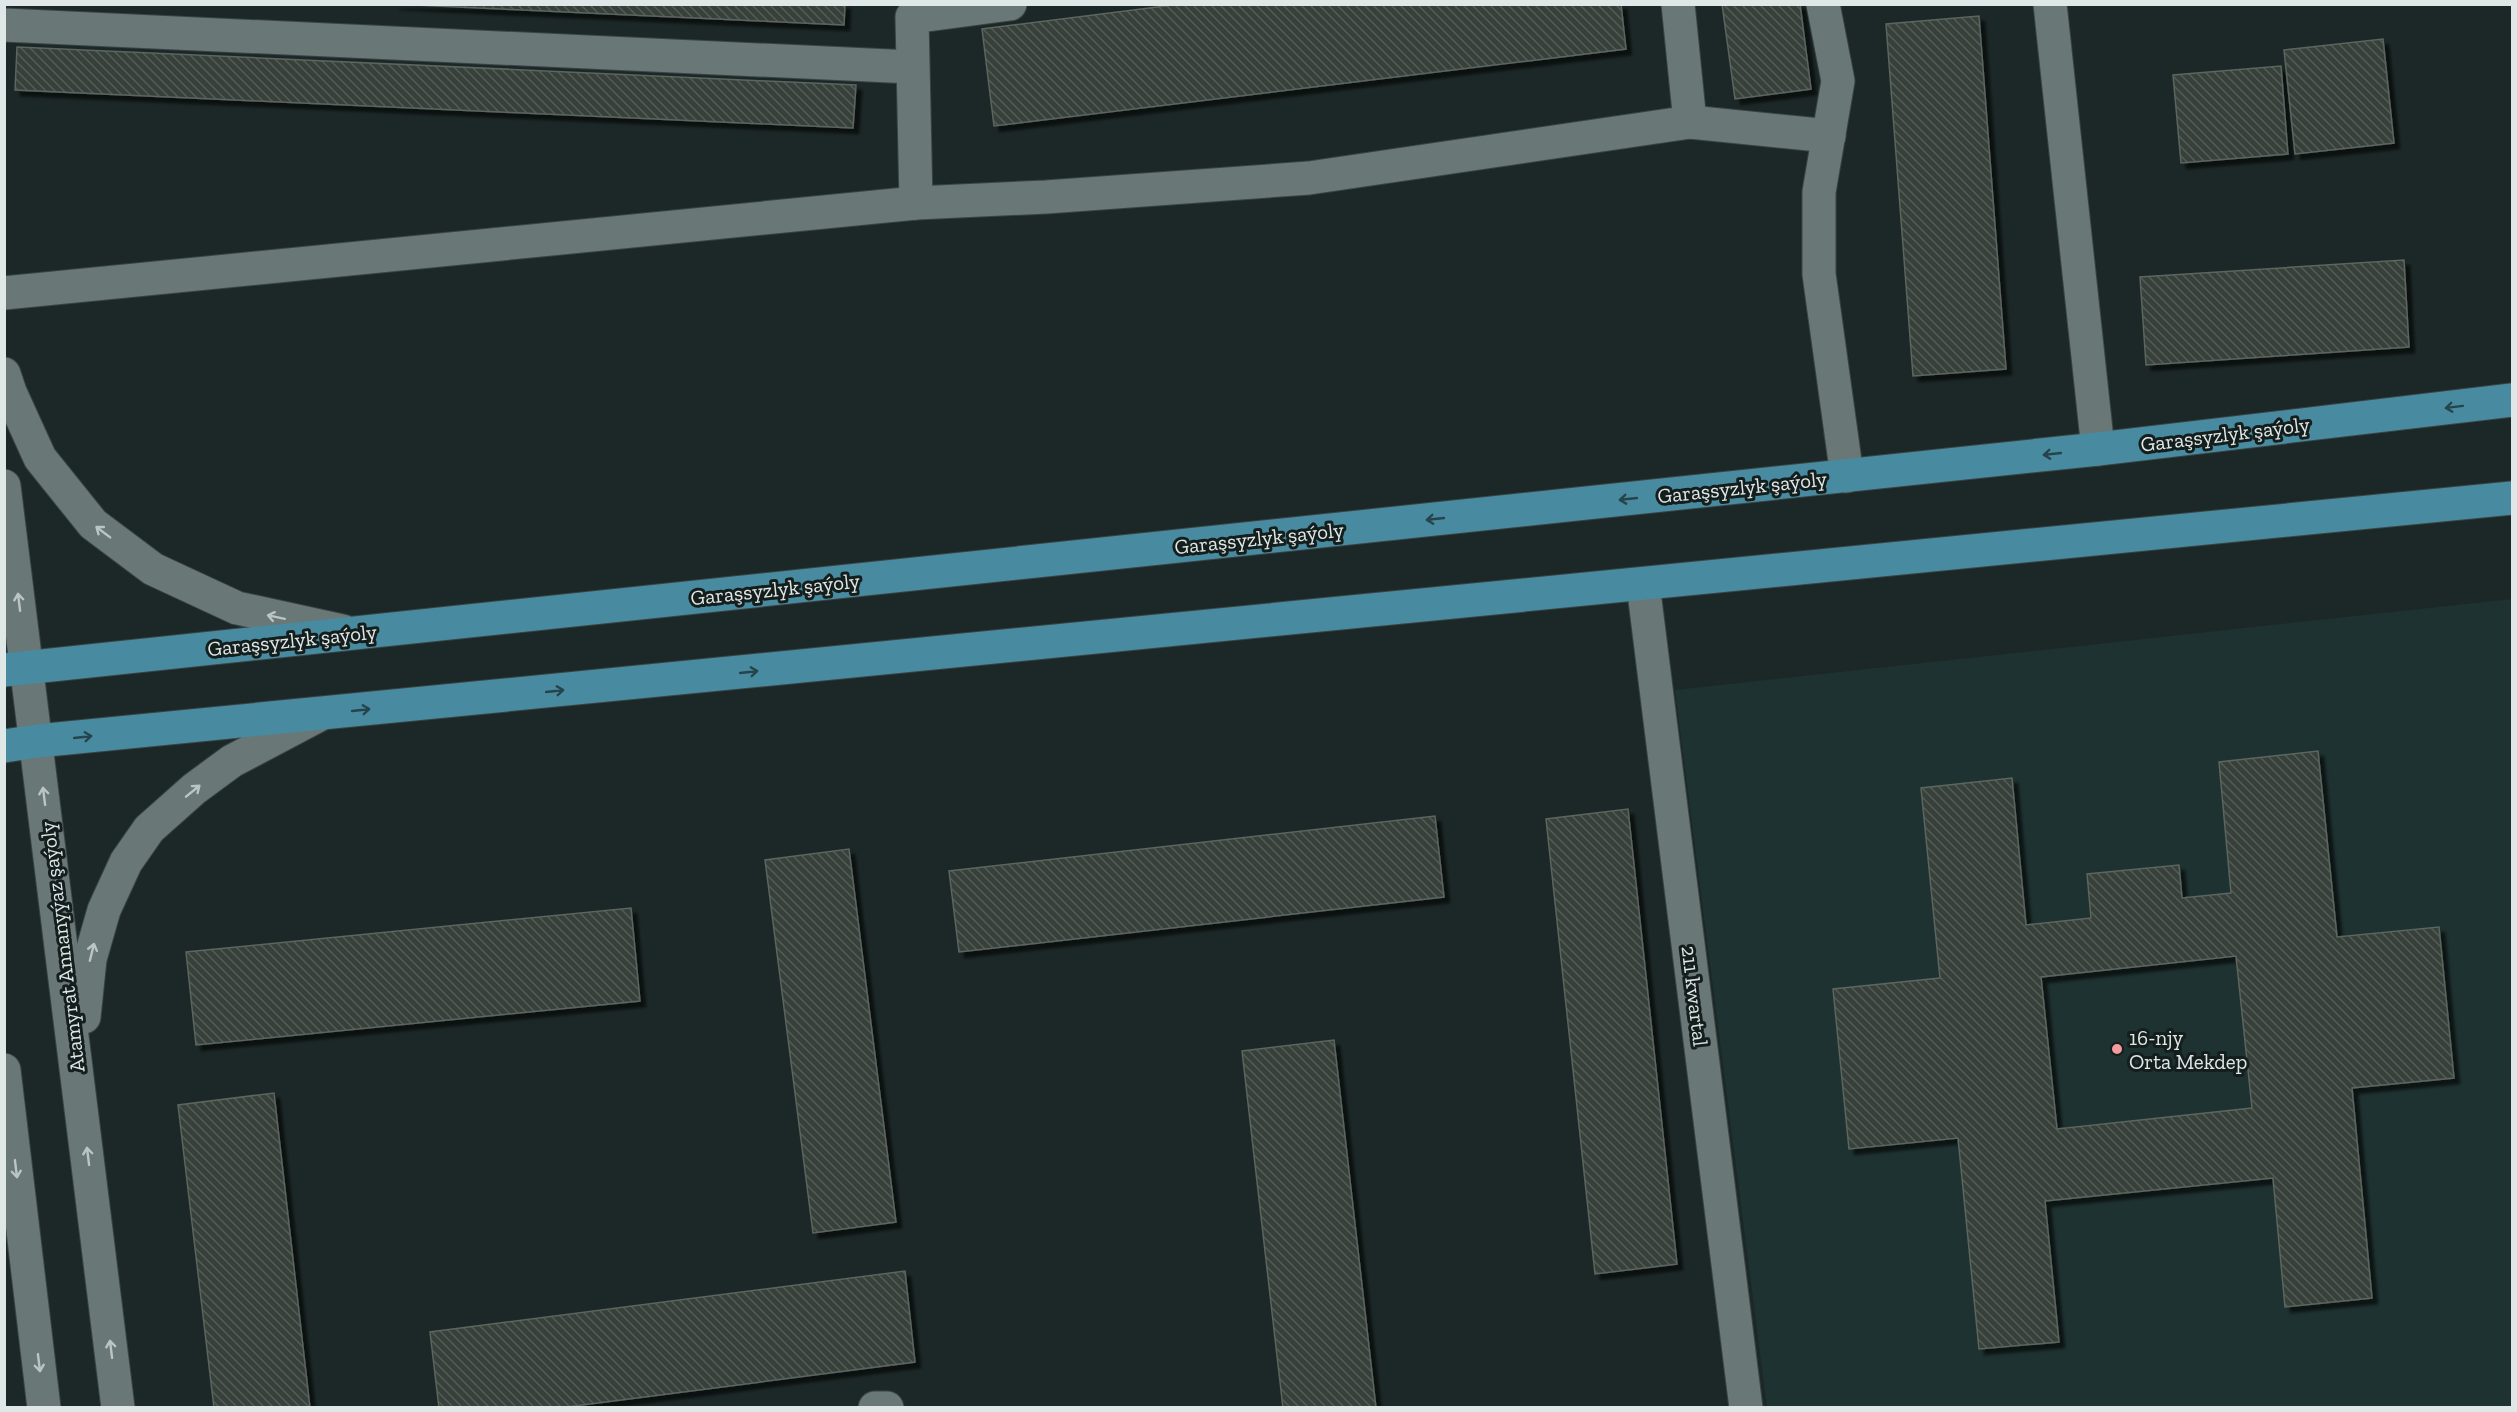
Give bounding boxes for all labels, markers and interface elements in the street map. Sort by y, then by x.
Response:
one-way arrow [2445,402,2465,413]
street label: Garaşsyzlyk şaýoly [2139,411,2311,457]
one-way arrow [2043,449,2063,460]
street label: Garaşsyzlyk şaýoly [1656,466,1828,508]
one-way arrow [1619,494,1639,505]
one-way arrow [1425,514,1445,525]
street label: Garaşsyzlyk şaýoly [1173,517,1345,559]
one-way arrow [96,525,112,538]
street label: Garaşsyzlyk şaýoly [689,568,861,610]
one-way arrow [13,593,24,612]
one-way arrow [267,610,286,622]
street label: Garaşsyzlyk şaýoly [206,619,378,661]
one-way arrow [739,666,759,677]
one-way arrow [545,685,565,696]
one-way arrow [351,704,371,715]
one-way arrow [73,731,93,742]
one-way arrow [185,784,200,798]
one-way arrow [38,786,49,806]
street label: Atamyrat Annanyýaz şaýoly [34,820,90,1074]
one-way arrow [87,943,99,962]
street label: 211 kwartal [1676,944,1714,1048]
place label: 16-njy Orta Mekdep [2129,1025,2247,1074]
marker: 16-njy Orta Mekdep [2110,1042,2124,1056]
one-way arrow [82,1146,93,1166]
one-way arrow [11,1159,22,1179]
one-way arrow [105,1340,116,1360]
one-way arrow [34,1353,45,1372]

